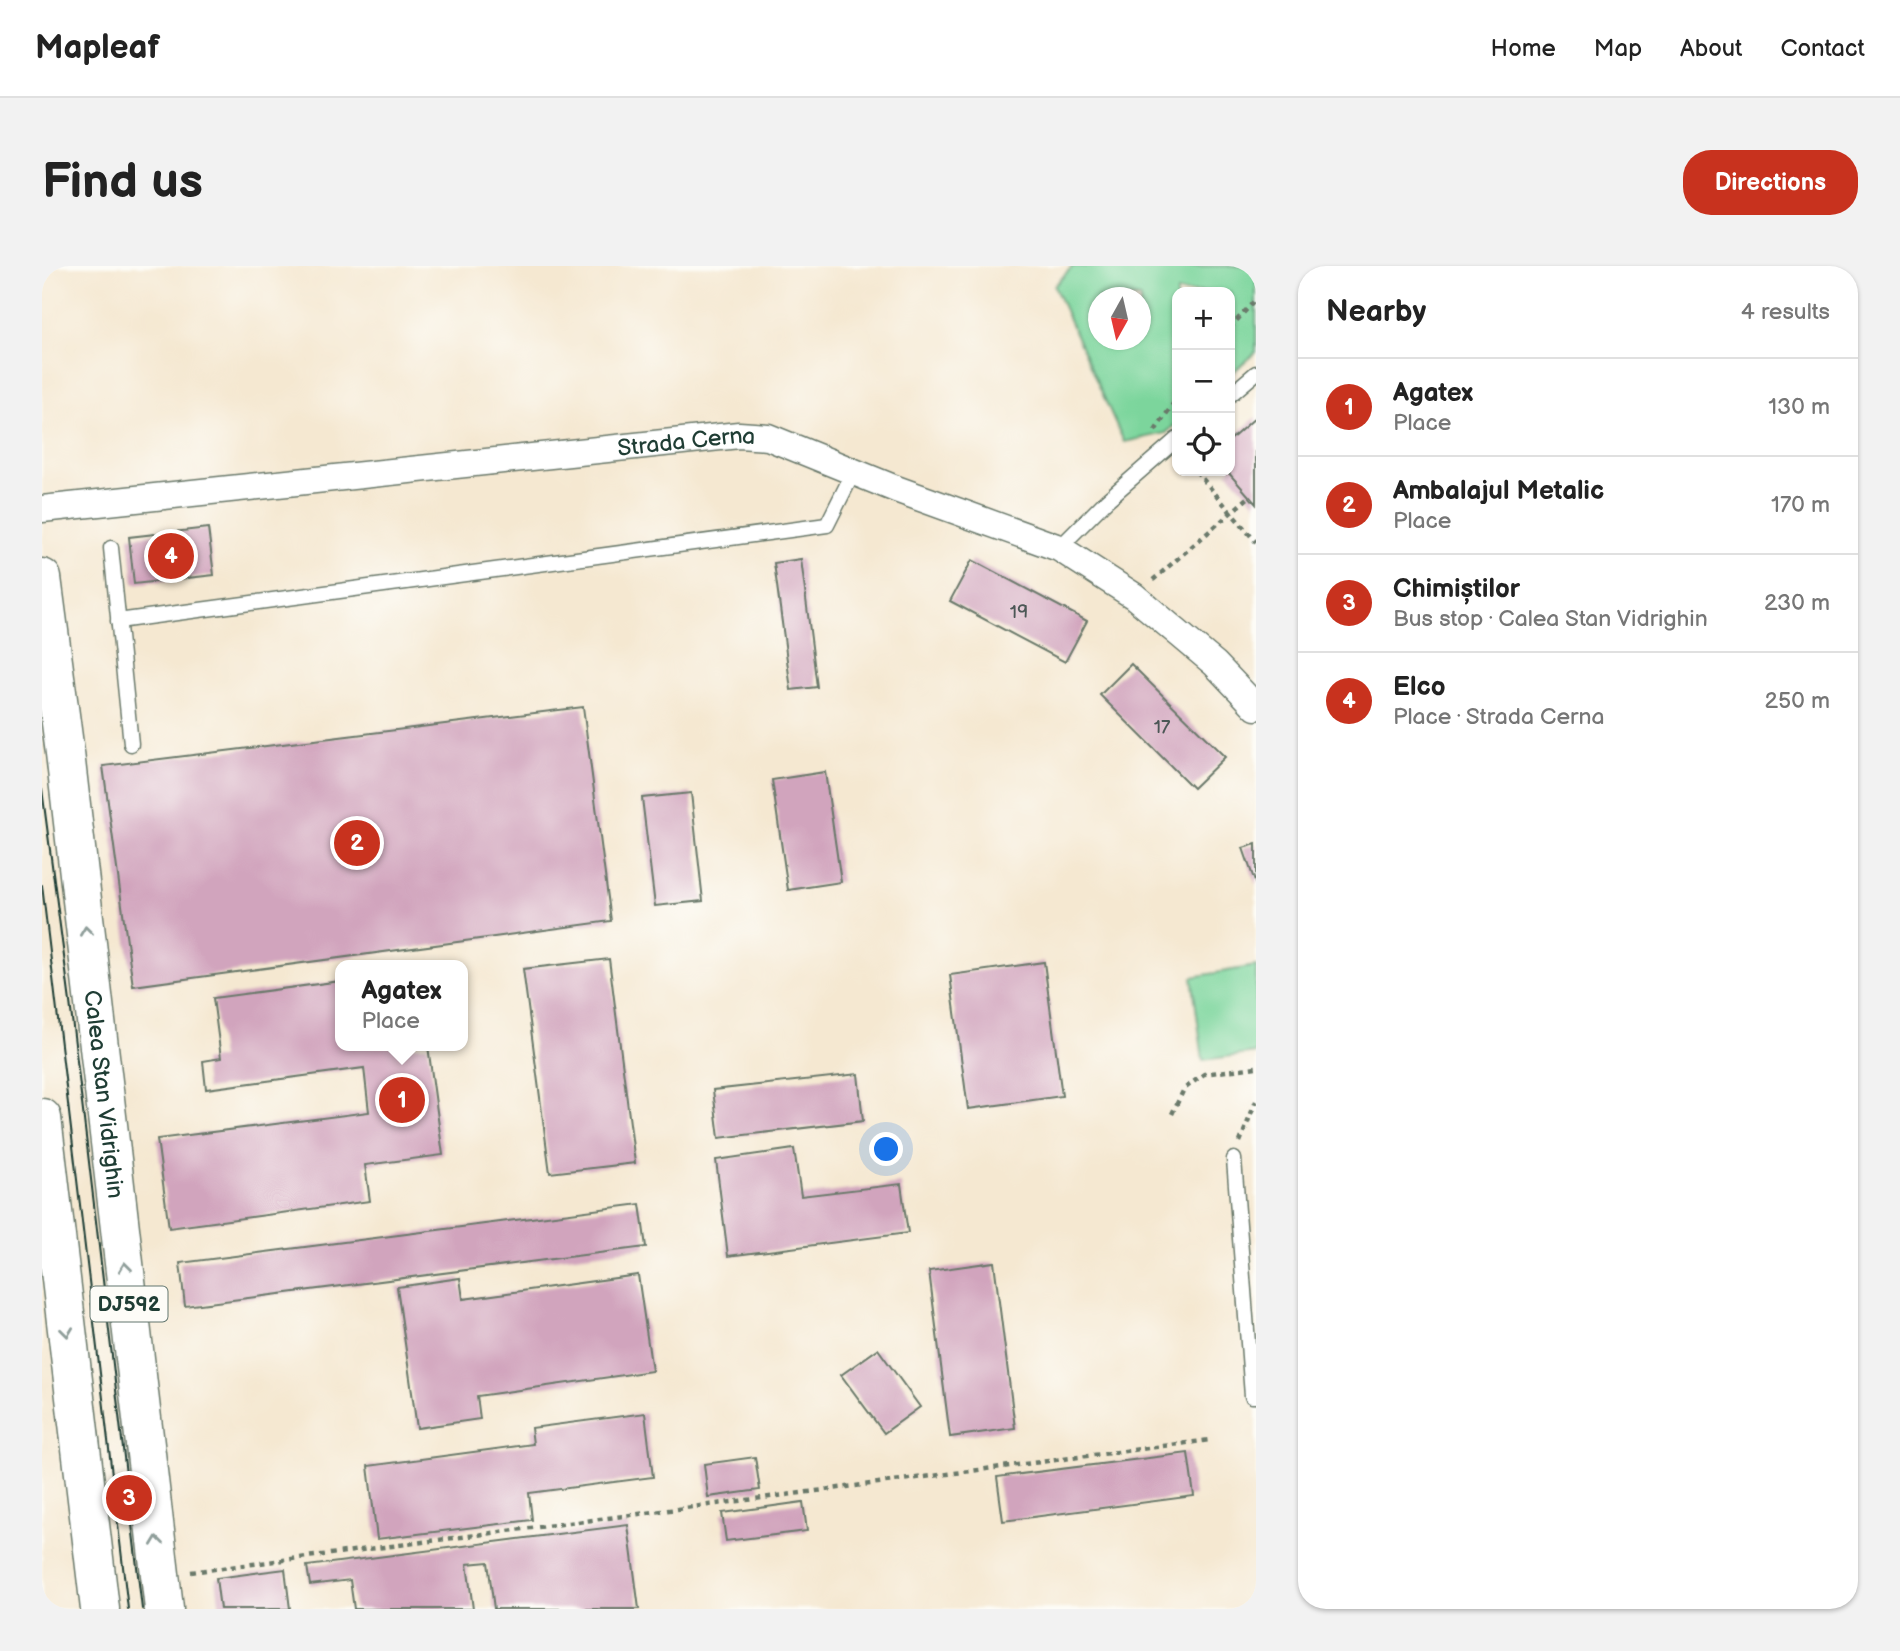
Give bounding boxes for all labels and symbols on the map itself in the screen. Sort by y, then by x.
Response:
north arrow [1088,287,1151,350]
street label: Strada Cerna [616,422,756,463]
pin: 4 [148,530,194,582]
house number: 19 [1010,601,1028,624]
house number: 17 [1154,716,1171,739]
pin: 2 [334,817,380,869]
one-way arrow [79,926,94,937]
street label: Calea Stan Vidrighin [78,989,129,1200]
pin: 1 [379,1074,425,1126]
your location [869,1132,903,1166]
one-way arrow [117,1261,132,1272]
road number: DJ592 [90,1286,168,1322]
one-way arrow [60,1326,75,1338]
pin: 3 [106,1472,152,1524]
one-way arrow [149,1535,164,1547]

